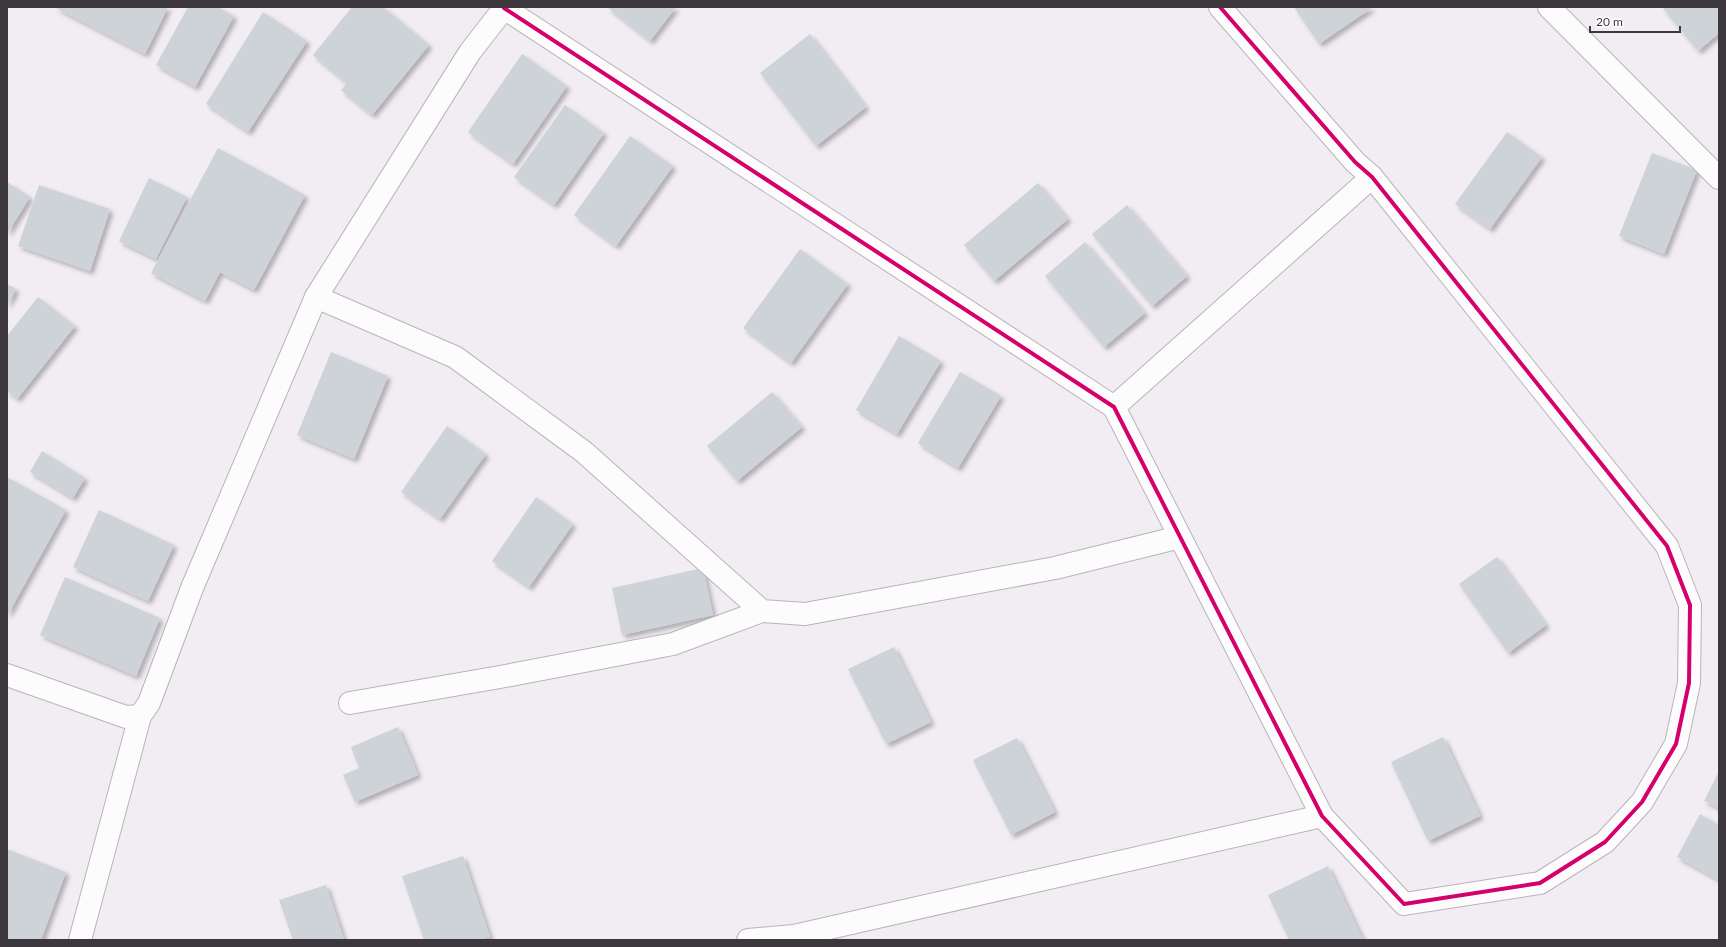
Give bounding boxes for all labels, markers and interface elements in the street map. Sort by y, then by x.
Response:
scale bar [1590,8,1680,34]
text: 20 m [1596,14,1623,29]

